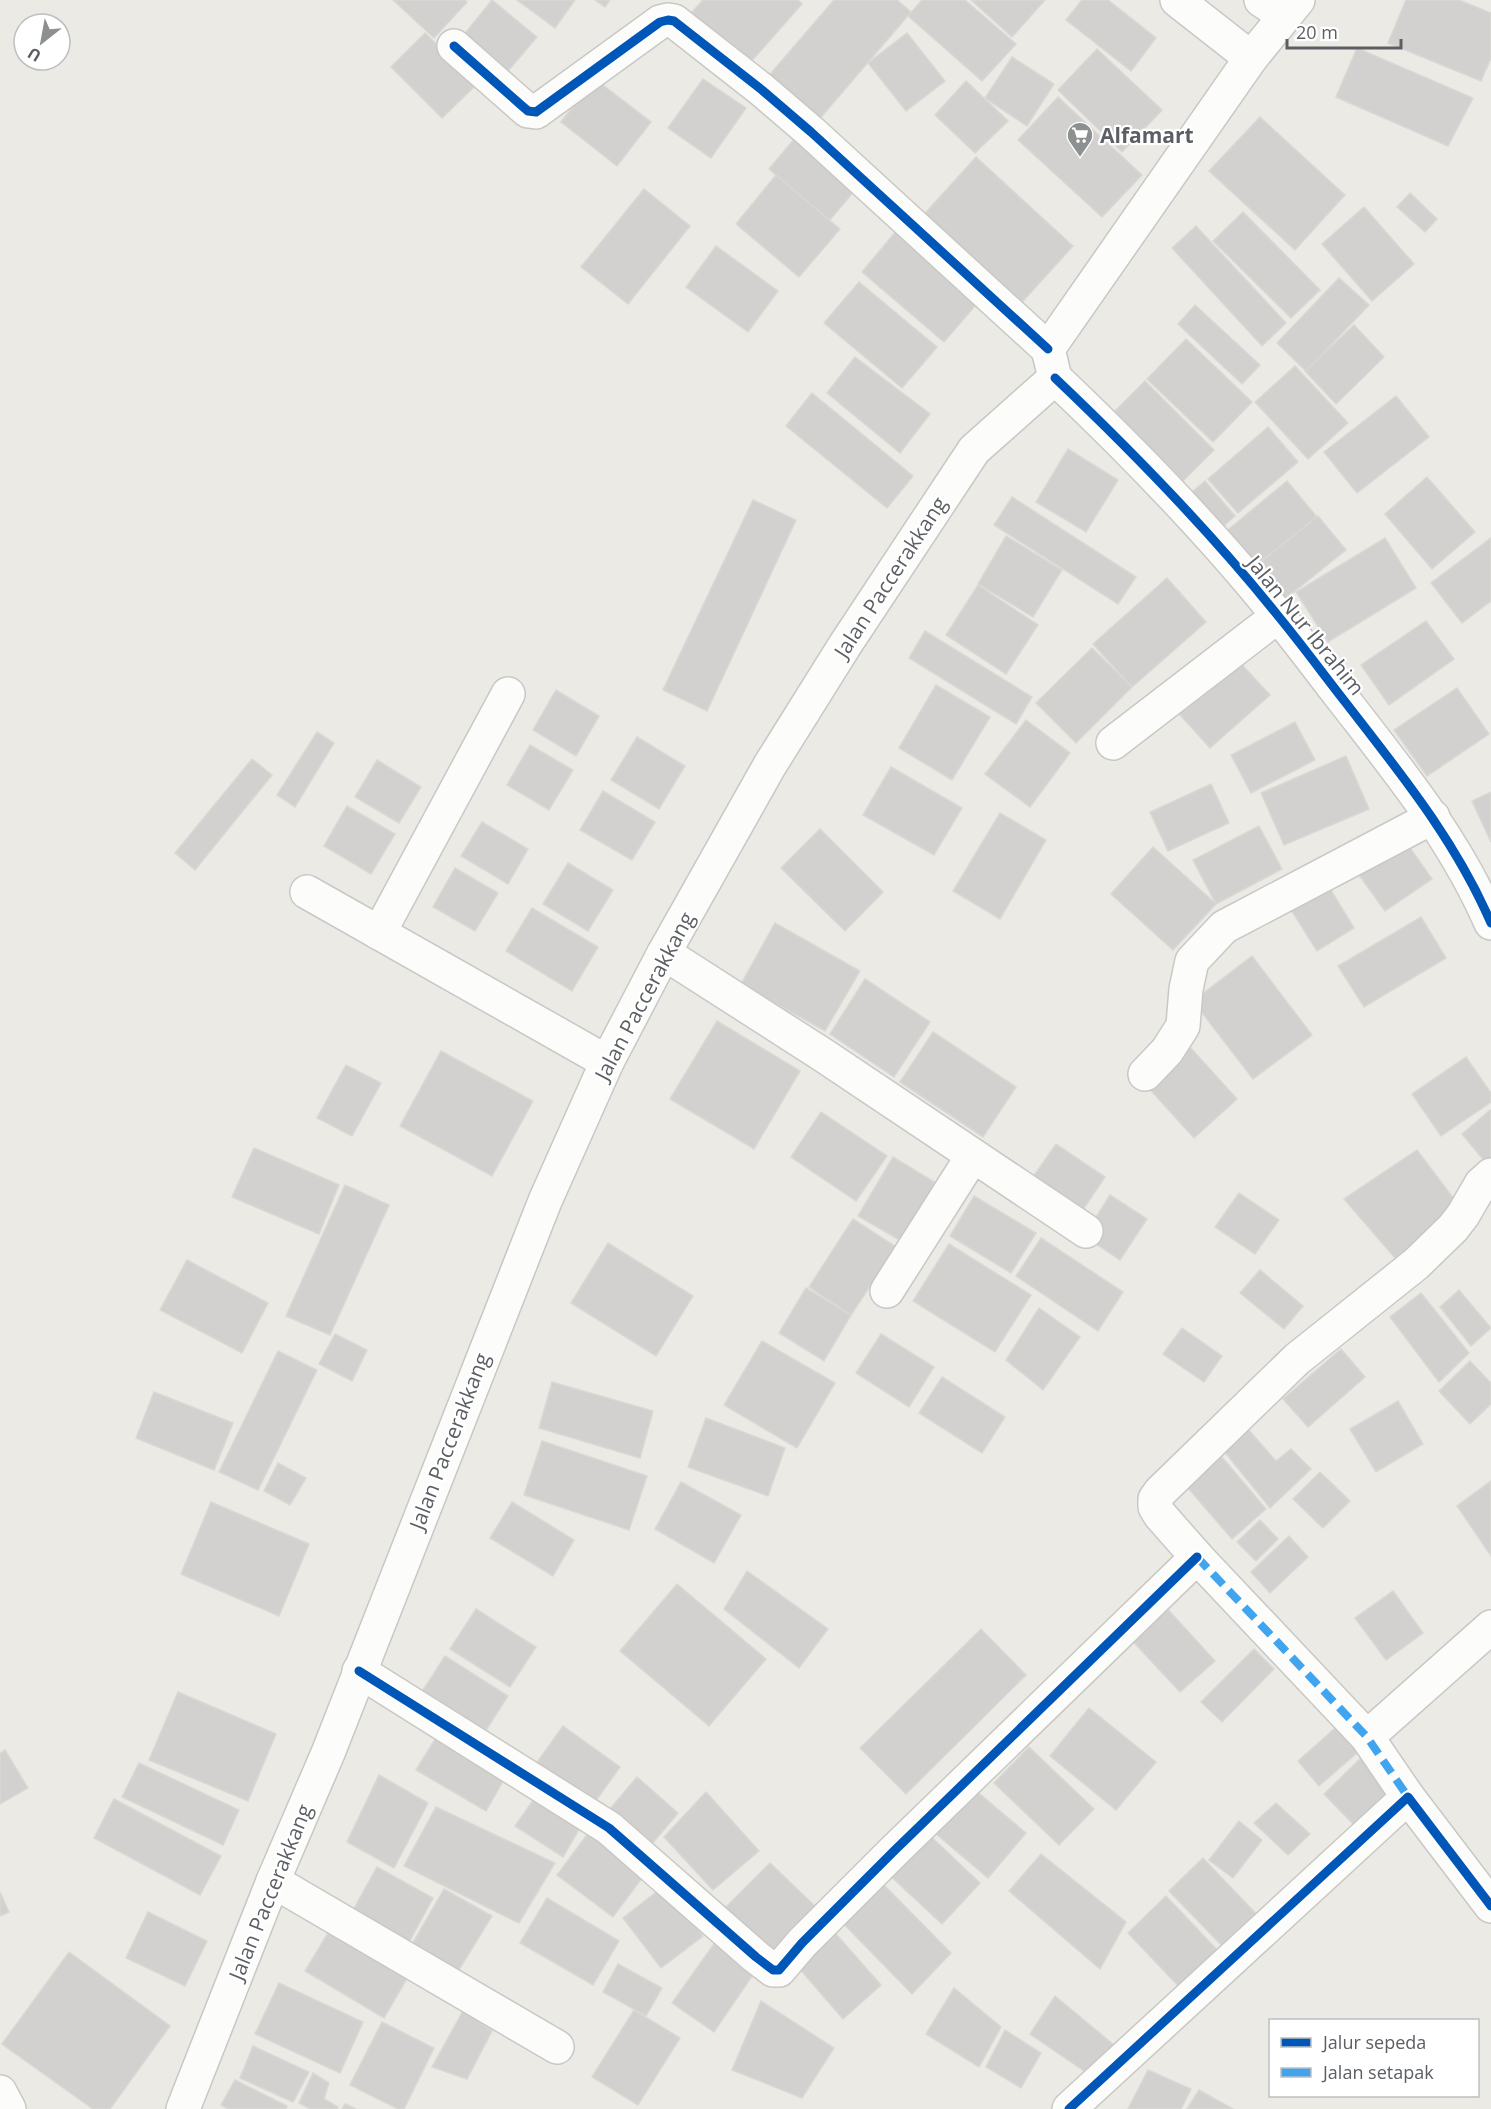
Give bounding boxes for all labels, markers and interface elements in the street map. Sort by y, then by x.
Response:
north arrow [12,12,72,72]
scale bar [1287,12,1401,50]
text: 20 m [1296,20,1338,44]
text: U [23,42,45,67]
supermarket icon: Alfamart [1065,120,1095,158]
place label: Alfamart [1100,121,1194,149]
street label: Jalan Paccerakkang [826,491,953,665]
street label: Jalan Nur Ibrahim [1240,548,1371,701]
street label: Jalan Paccerakkang [587,907,700,1087]
street label: Jalan Paccerakkang [402,1349,496,1535]
street label: Jalan Paccerakkang [221,1800,318,1986]
legend [1269,2019,1479,2097]
text: Jalur sepeda [1321,2030,1426,2054]
text: Jalan setapak [1321,2060,1434,2084]

